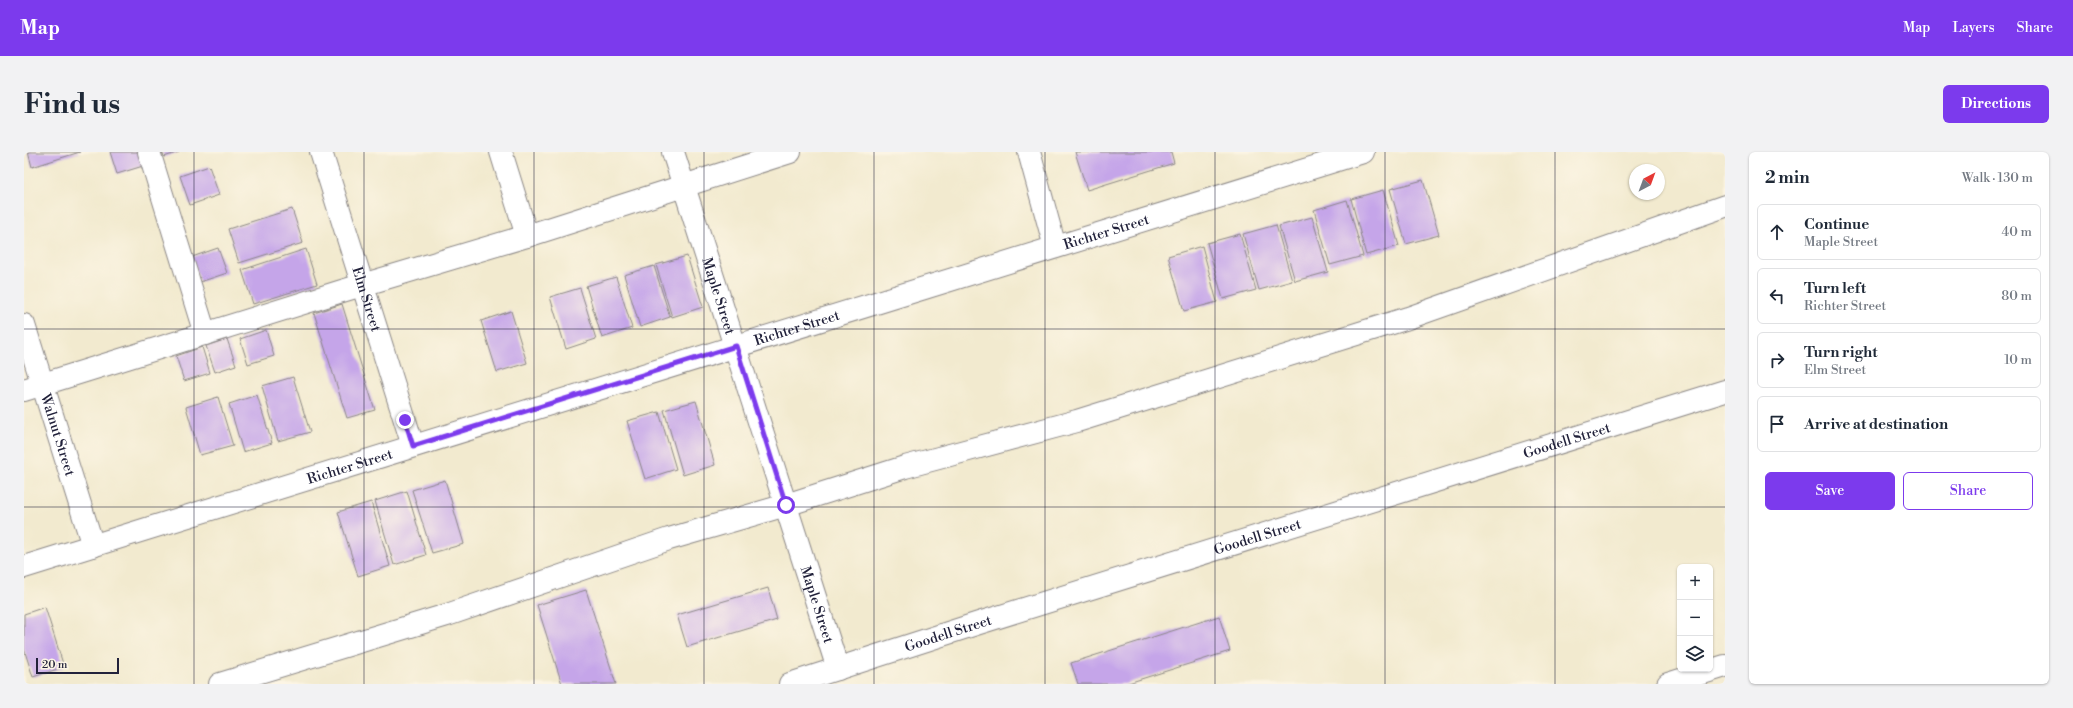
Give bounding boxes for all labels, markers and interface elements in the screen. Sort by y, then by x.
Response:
text: Map [20,16,60,40]
text: Map [1903,19,1930,37]
text: Layers [1952,19,1995,37]
text: Share [2017,19,2053,37]
button: Directions [1943,85,2049,123]
text: Find us [24,87,120,122]
north arrow [1629,164,1665,200]
text: 2 min [1765,167,1810,189]
text: Walk · 130 m [1962,170,2033,186]
street label: Richter Street [1062,211,1152,254]
text: Continue [1804,215,1869,234]
icon: ahead [1766,221,1788,243]
text: 40 m [2002,224,2032,240]
text: Maple Street [1804,234,1878,250]
street label: Maple Street [697,255,739,337]
street label: Elm Street [347,265,385,334]
text: Turn left [1804,279,1866,298]
icon: left [1766,285,1788,307]
text: 80 m [2001,288,2032,304]
text: Richter Street [1804,298,1886,314]
street label: Richter Street [752,307,842,350]
text: Turn right [1804,343,1878,362]
icon: right [1766,349,1788,371]
text: 10 m [2004,352,2032,368]
text: Elm Street [1804,362,1866,378]
street label: Walnut Street [36,391,79,479]
route end [396,411,414,429]
icon: arrive [1766,413,1788,435]
text: Arrive at destination [1804,415,1948,434]
street label: Goodell Street [1521,419,1613,463]
street label: Richter Street [305,445,395,489]
button: Save [1765,472,1895,510]
button: Share [1903,472,2033,510]
route start [777,496,795,514]
street label: Goodell Street [1212,515,1303,559]
street label: Maple Street [796,564,837,646]
map controls [1677,564,1713,672]
button: + [1677,564,1713,600]
button: − [1677,600,1713,636]
street label: Goodell Street [903,612,994,656]
button: layers [1677,636,1713,672]
scale bar [36,656,119,675]
text: 20 m [42,658,67,672]

